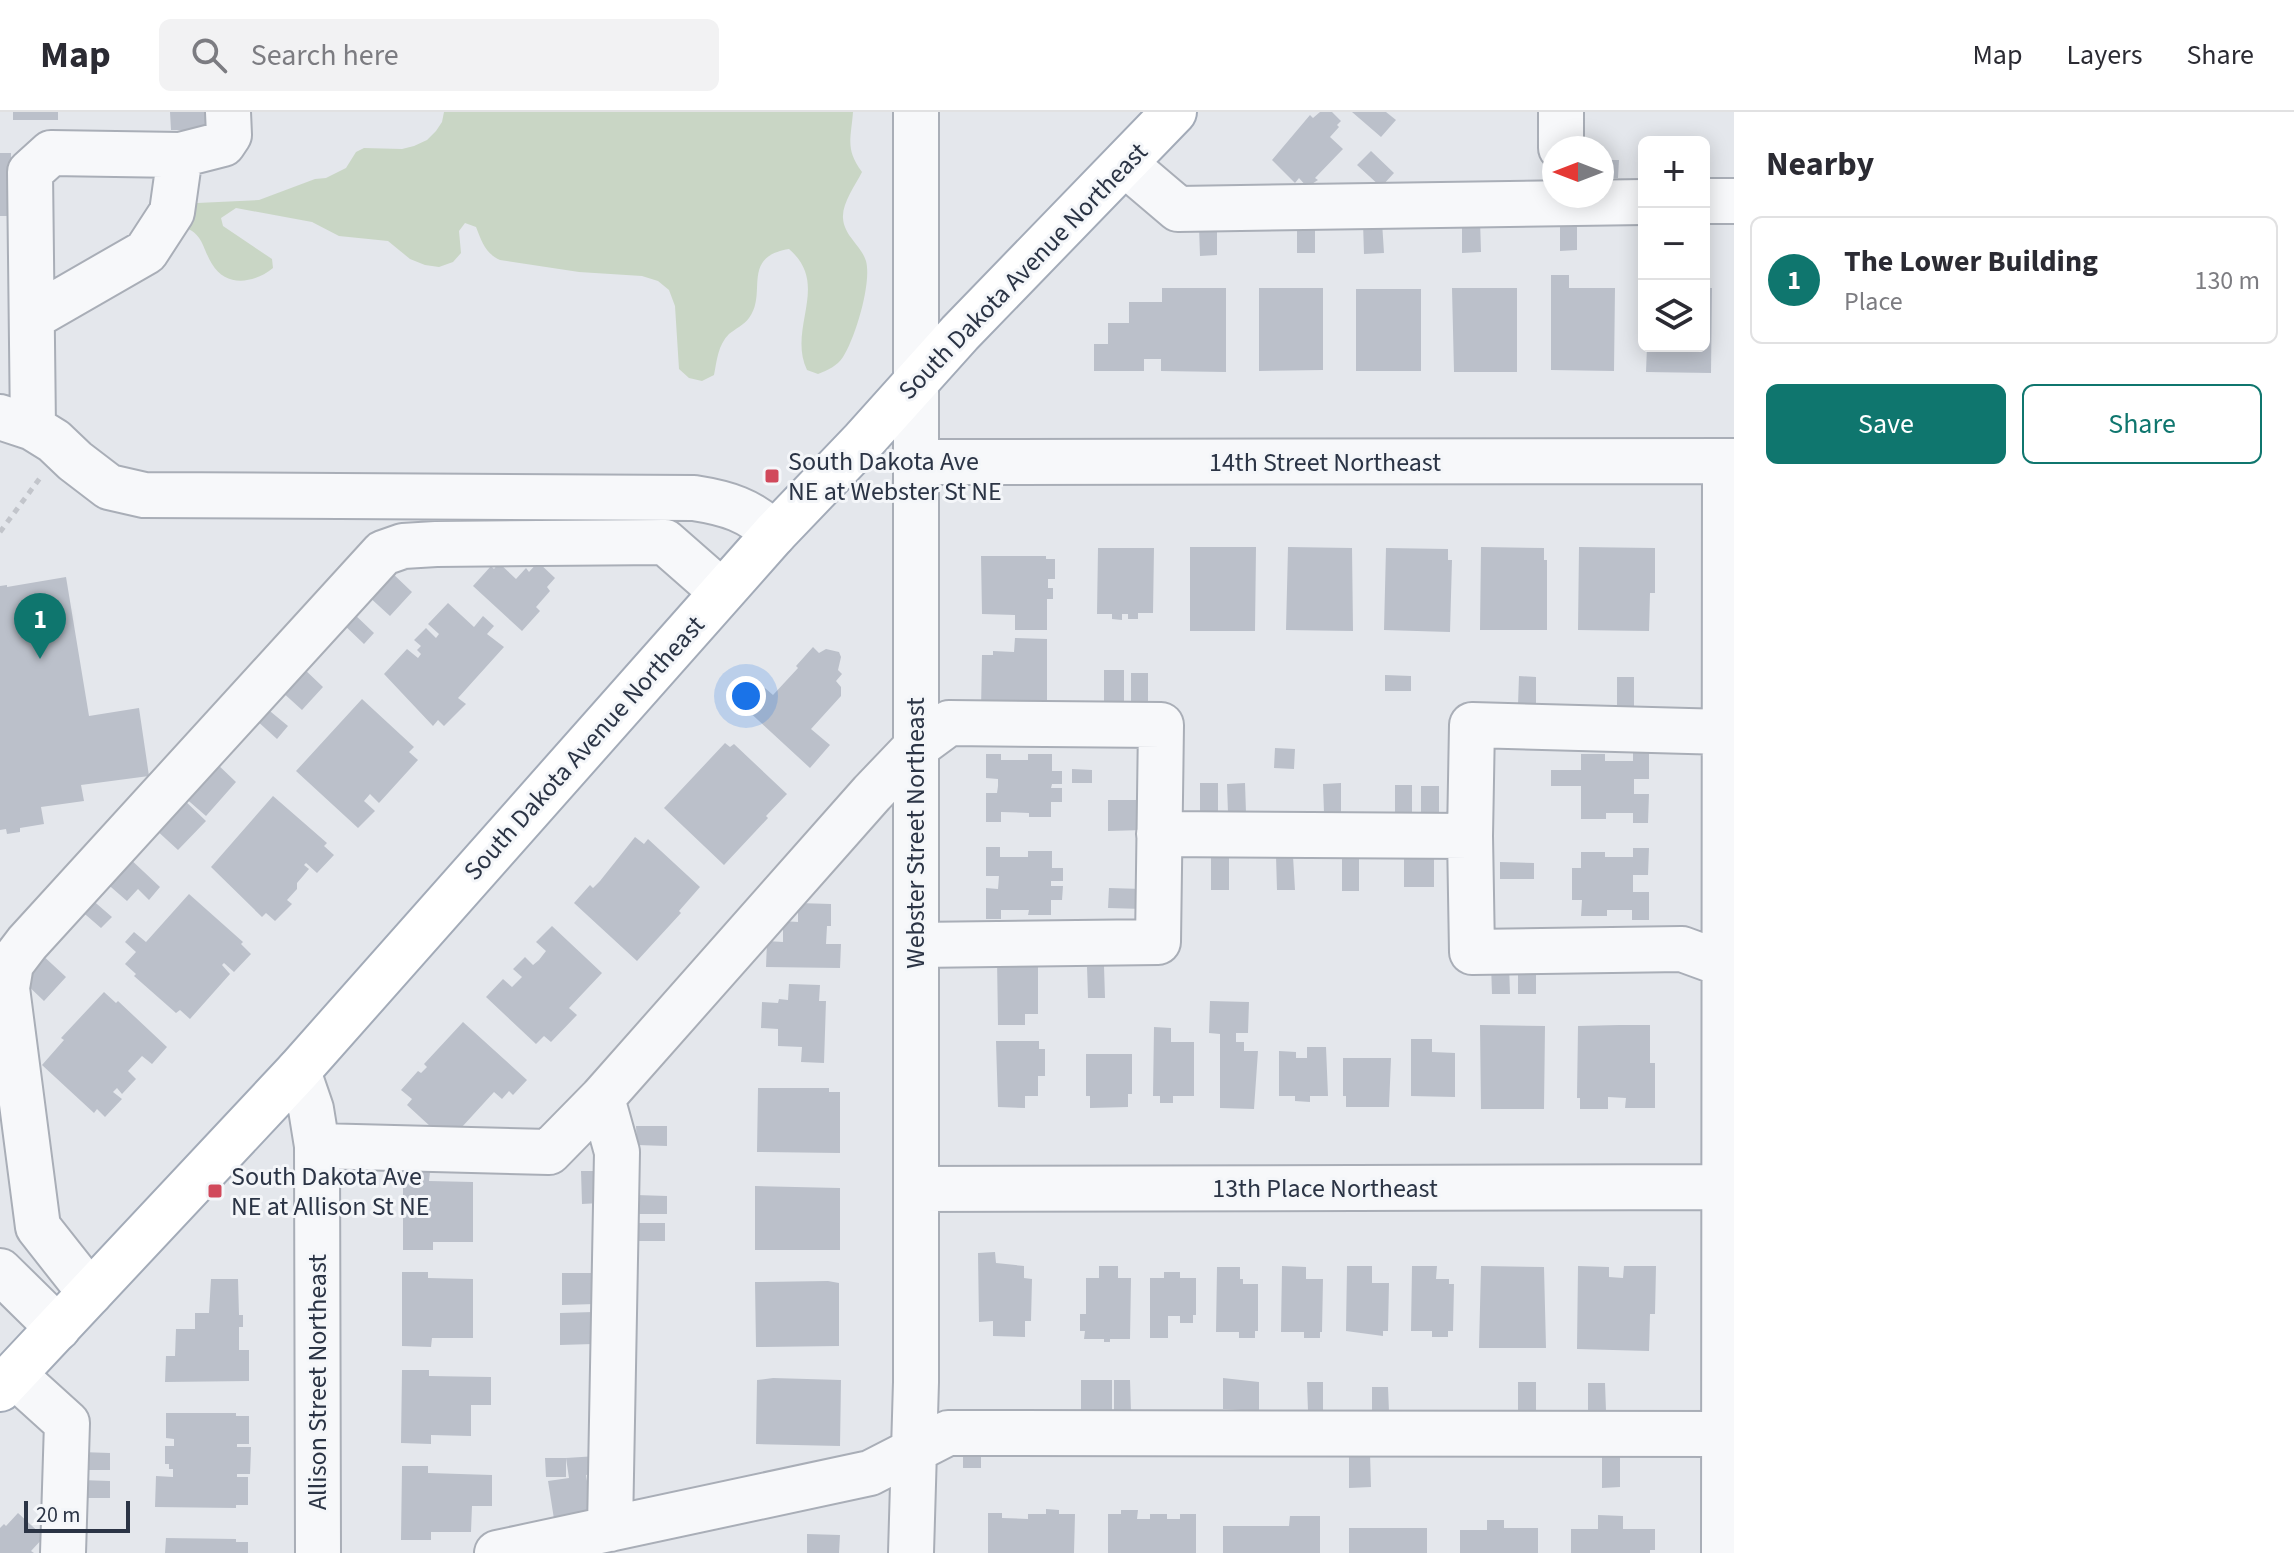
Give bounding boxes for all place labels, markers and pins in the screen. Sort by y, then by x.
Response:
place label: South Dakota Ave NE at Webster St NE [788,443,1002,510]
marker: South Dakota Ave NE at Webster St NE [763,467,781,485]
pin: 1 [14,593,66,659]
place label: South Dakota Ave NE at Allison St NE [231,1158,429,1225]
marker: South Dakota Ave NE at Allison St NE [206,1182,224,1200]

